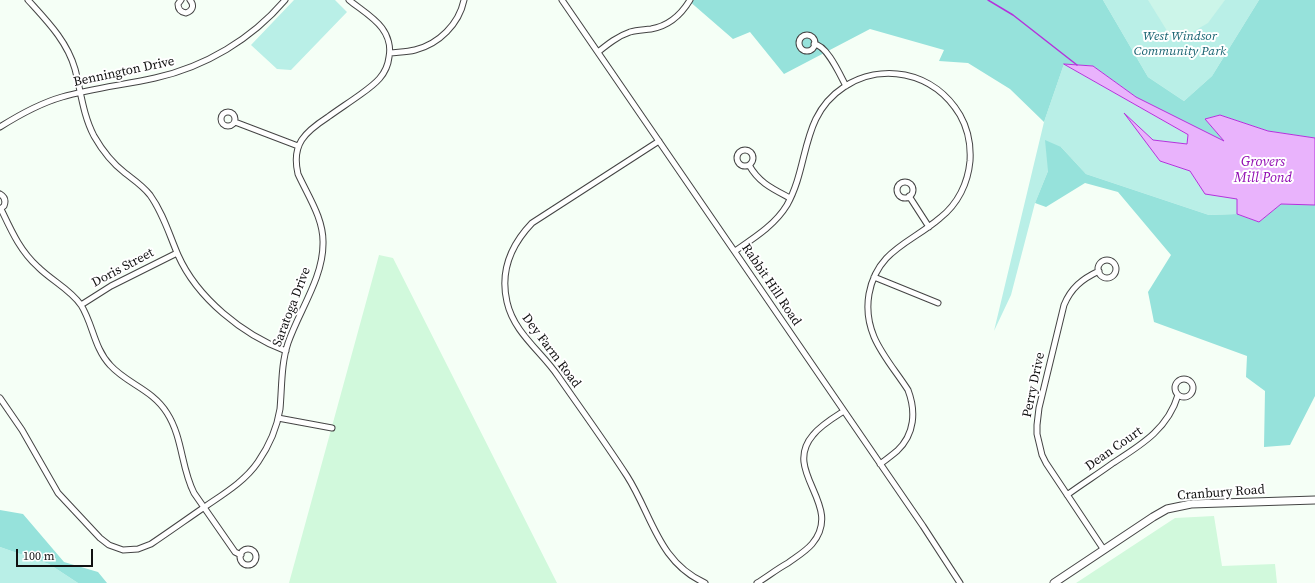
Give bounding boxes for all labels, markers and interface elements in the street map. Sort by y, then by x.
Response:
park label: West Windsor Community Park [1134,29,1226,60]
street label: Bennington Drive [72,54,176,90]
water label: Grovers Mill Pond [1234,154,1292,186]
street label: Rabbit Hill Road [738,241,804,329]
street label: Doris Street [89,245,157,291]
street label: Saratoga Drive [270,265,314,349]
street label: Dey Farm Road [518,311,584,391]
street label: Perry Drive [1019,351,1049,419]
street label: Dean Court [1083,424,1145,474]
street label: Cranbury Road [1177,482,1265,504]
scale bar [18,541,95,567]
text: 100 m [23,548,55,564]

